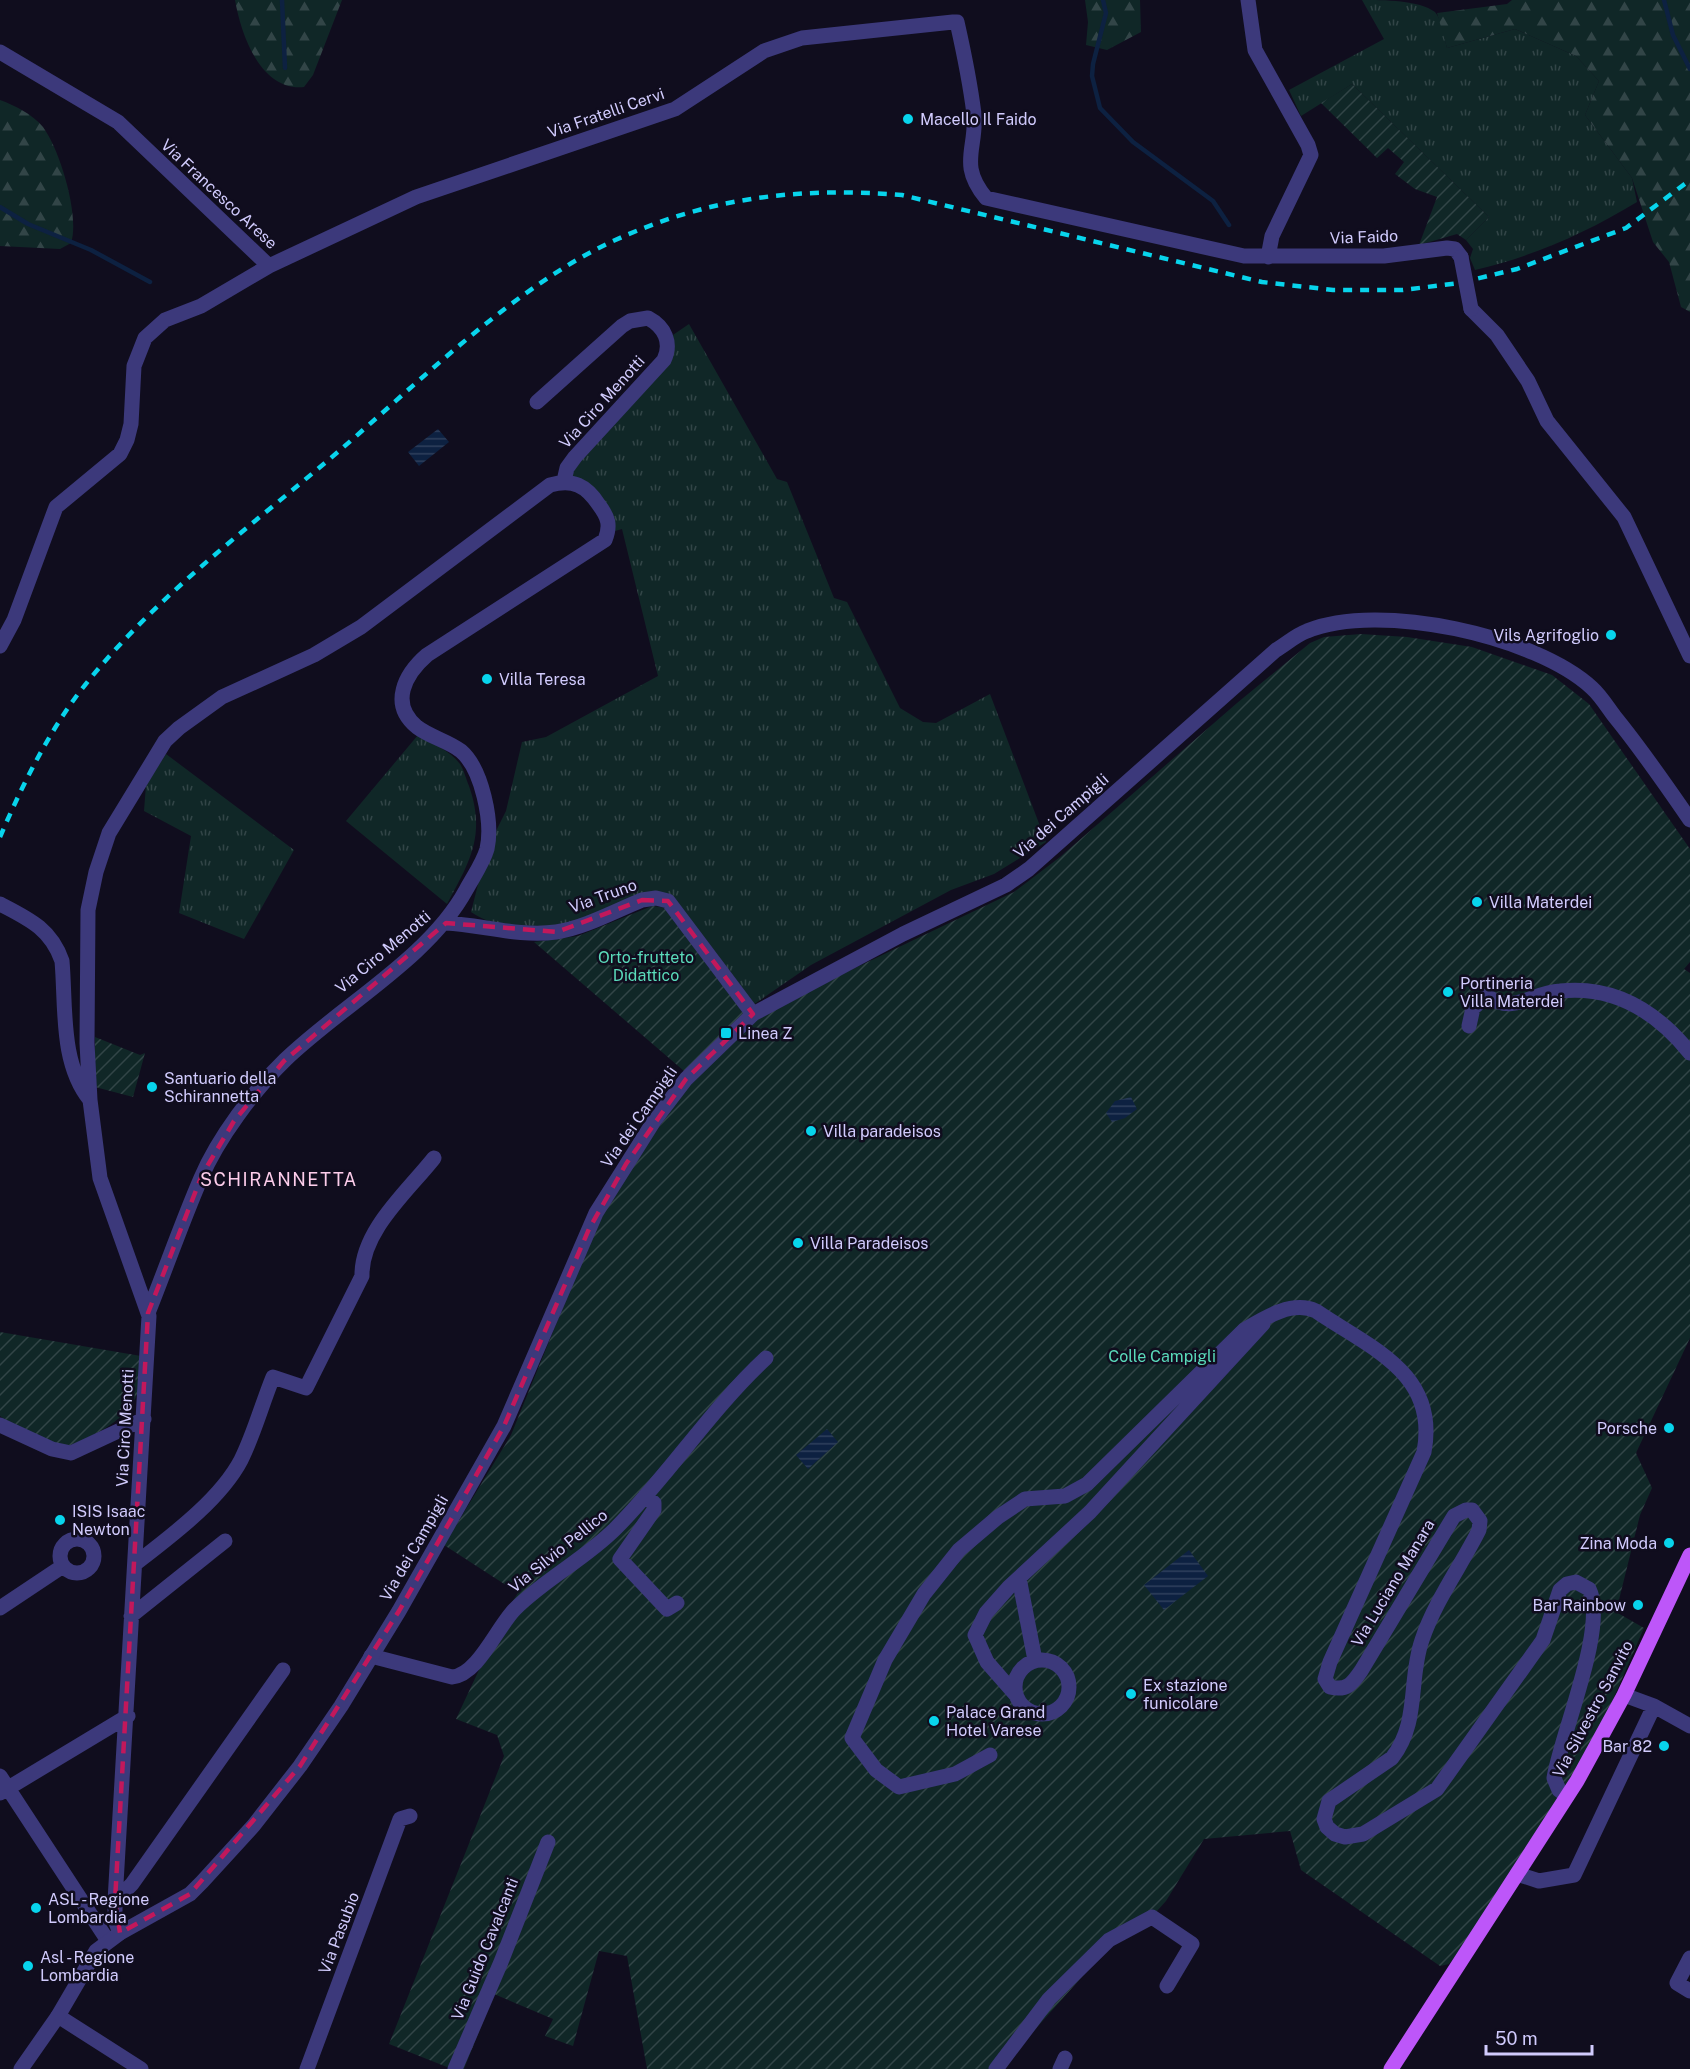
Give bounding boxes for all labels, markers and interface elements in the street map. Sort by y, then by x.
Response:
street label: Via Fratelli Cervi [545,84,667,142]
place label: Macello Il Faido [920,110,1037,129]
marker: Macello Il Faido [901,112,915,126]
street label: Via Francesco Arese [157,135,281,253]
street label: Via Faido [1330,226,1398,248]
street label: Via Ciro Menotti [555,352,649,452]
place label: Vils Agrifoglio [1493,626,1599,645]
marker: Vils Agrifoglio [1604,628,1618,642]
place label: Villa Teresa [499,670,586,689]
marker: Villa Teresa [480,672,494,686]
street label: Via dei Campigli [1010,770,1112,862]
street label: Via Truno [567,875,639,917]
place label: Villa Materdei [1489,893,1592,912]
marker: Villa Materdei [1470,895,1484,909]
street label: Via Ciro Menotti [332,907,434,997]
park label: Orto-frutteto Didattico [598,948,694,985]
place label: Portineria Villa Materdei [1460,974,1563,1011]
marker: Portineria Villa Materdei [1441,985,1455,999]
place label: Linea Z [738,1024,792,1043]
marker: Linea Z [719,1026,733,1040]
street label: Via dei Campigli [597,1063,681,1171]
place label: Santuario della Schirannetta [164,1069,276,1106]
marker: Santuario della Schirannetta [145,1080,159,1094]
place label: Villa paradeisos [823,1122,941,1141]
marker: Villa paradeisos [804,1124,818,1138]
district label: SCHIRANNETTA [200,1169,358,1190]
place label: Villa Paradeisos [810,1234,928,1253]
marker: Villa Paradeisos [791,1236,805,1250]
park label: Colle Campigli [1108,1347,1216,1366]
street label: Via Ciro Menotti [112,1369,138,1487]
place label: Porsche [1597,1419,1657,1438]
marker: Porsche [1662,1421,1676,1435]
street label: Via dei Campigli [376,1492,452,1604]
place label: ISIS Isaac Newton [72,1502,145,1539]
street label: Via Silvio Pellico [505,1505,611,1597]
marker: ISIS Isaac Newton [53,1513,67,1527]
street label: Via Luciano Manara [1347,1516,1439,1650]
place label: Zina Moda [1580,1534,1657,1553]
marker: Zina Moda [1662,1536,1676,1550]
place label: Bar Rainbow [1533,1596,1627,1615]
marker: Bar Rainbow [1631,1598,1645,1612]
street label: Via Silvestro Sanvito [1549,1637,1637,1781]
place label: Ex stazione funicolare [1143,1676,1228,1713]
marker: Ex stazione funicolare [1124,1687,1138,1701]
place label: Palace Grand Hotel Varese [946,1703,1045,1740]
marker: Palace Grand Hotel Varese [927,1714,941,1728]
place label: Bar 82 [1602,1737,1652,1756]
marker: Bar 82 [1657,1739,1671,1753]
street label: Via Guido Cavalcanti [448,1875,522,2023]
street label: Via Pasubio [315,1889,363,1977]
place label: ASL - Regione Lombardia [48,1890,149,1927]
marker: ASL - Regione Lombardia [29,1901,43,1915]
place label: Asl - Regione Lombardia [40,1948,134,1985]
marker: Asl - Regione Lombardia [21,1959,35,1973]
scale bar [1486,2018,1592,2056]
text: 50 m [1495,2028,1538,2049]

